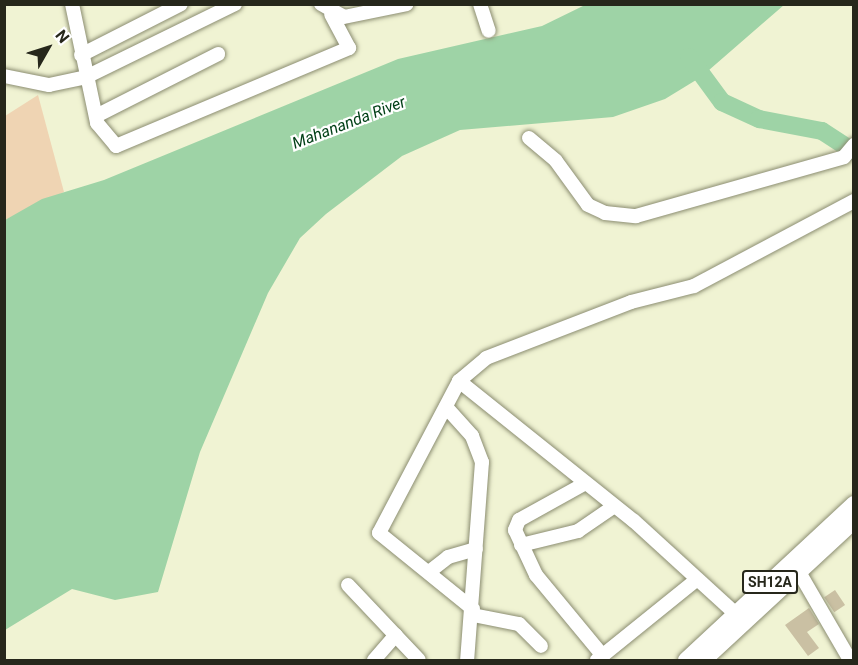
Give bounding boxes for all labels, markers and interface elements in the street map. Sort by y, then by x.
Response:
north arrow [18,18,78,78]
text: N [51,26,73,47]
water label: Mahananda River [290,93,408,153]
road number: SH12A [742,571,798,593]

